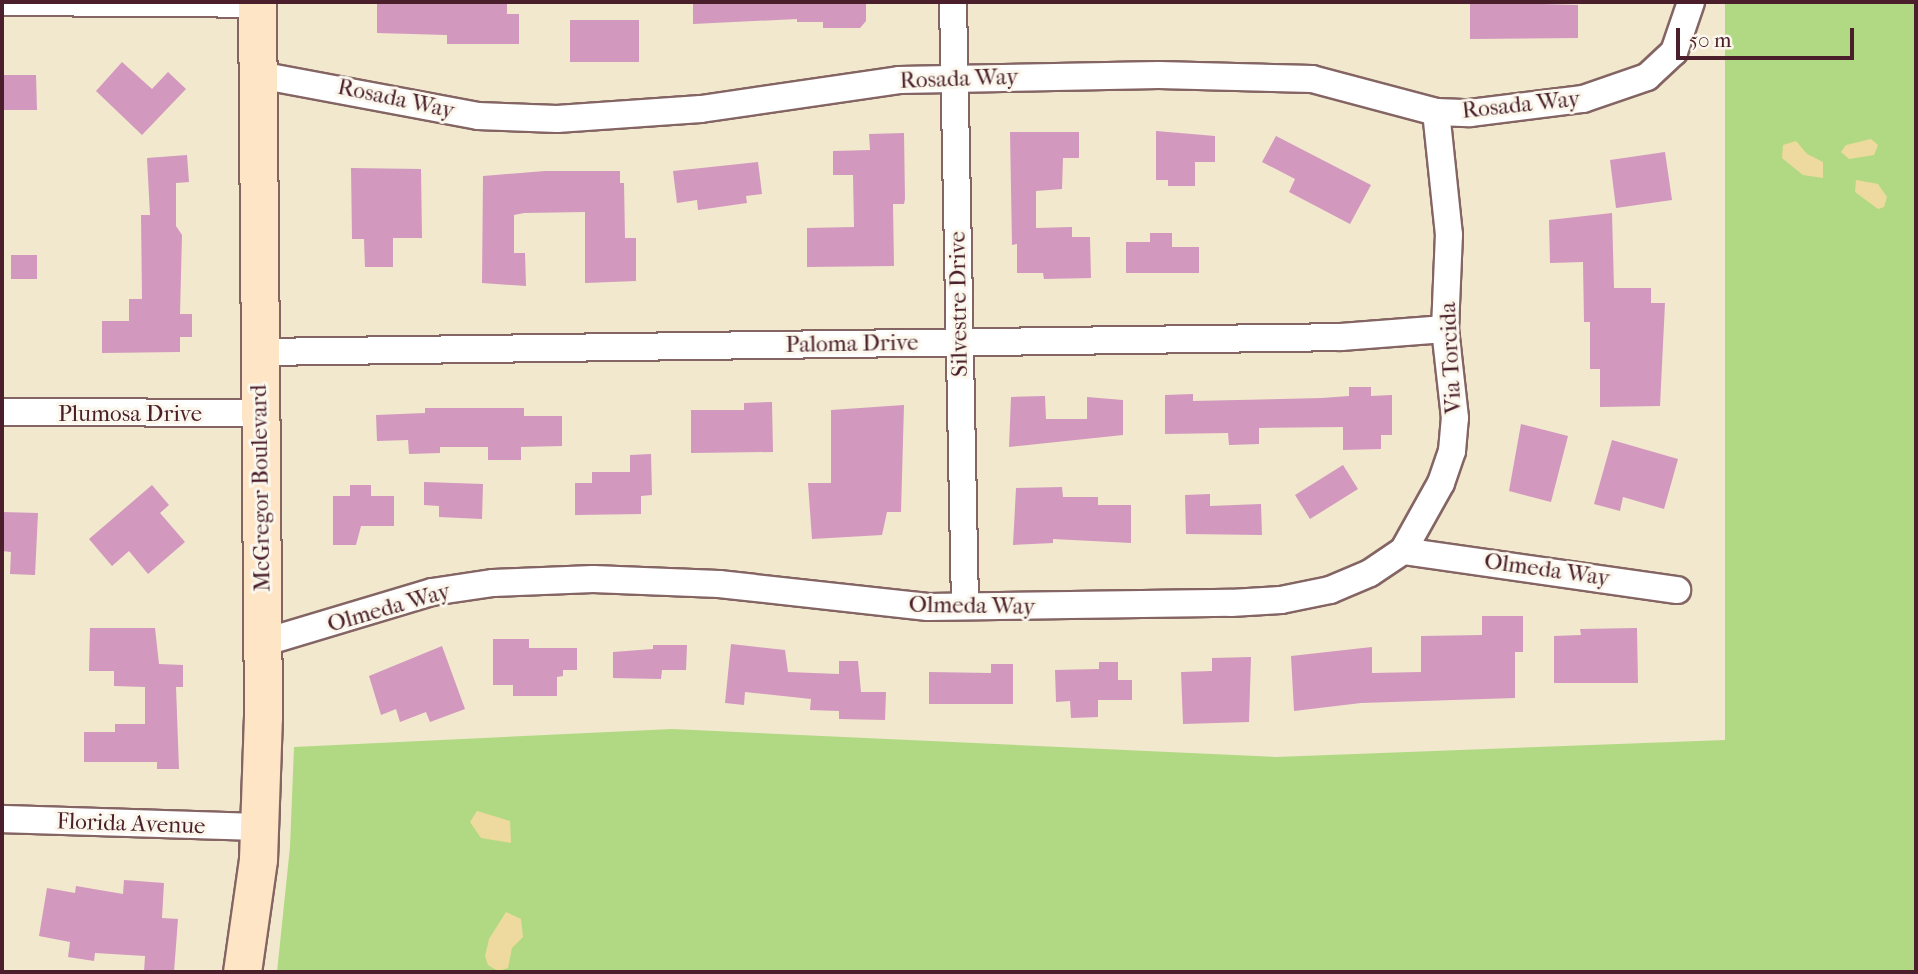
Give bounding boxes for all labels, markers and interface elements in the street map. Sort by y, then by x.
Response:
scale bar [1680,14,1858,58]
text: 50 m [1689,28,1732,52]
street label: Rosada Way [899,63,1019,95]
street label: Rosada Way [335,73,457,125]
street label: Rosada Way [1460,85,1582,125]
street label: Silvestre Drive [944,231,974,377]
street label: Via Torcida [1434,301,1468,415]
street label: Paloma Drive [785,329,919,359]
street label: McGregor Boulevard [245,384,277,592]
street label: Plumosa Drive [58,400,202,428]
street label: Olmeda Way [1482,548,1612,592]
street label: Olmeda Way [324,577,454,639]
street label: Olmeda Way [908,591,1036,621]
street label: Florida Avenue [56,808,206,840]

